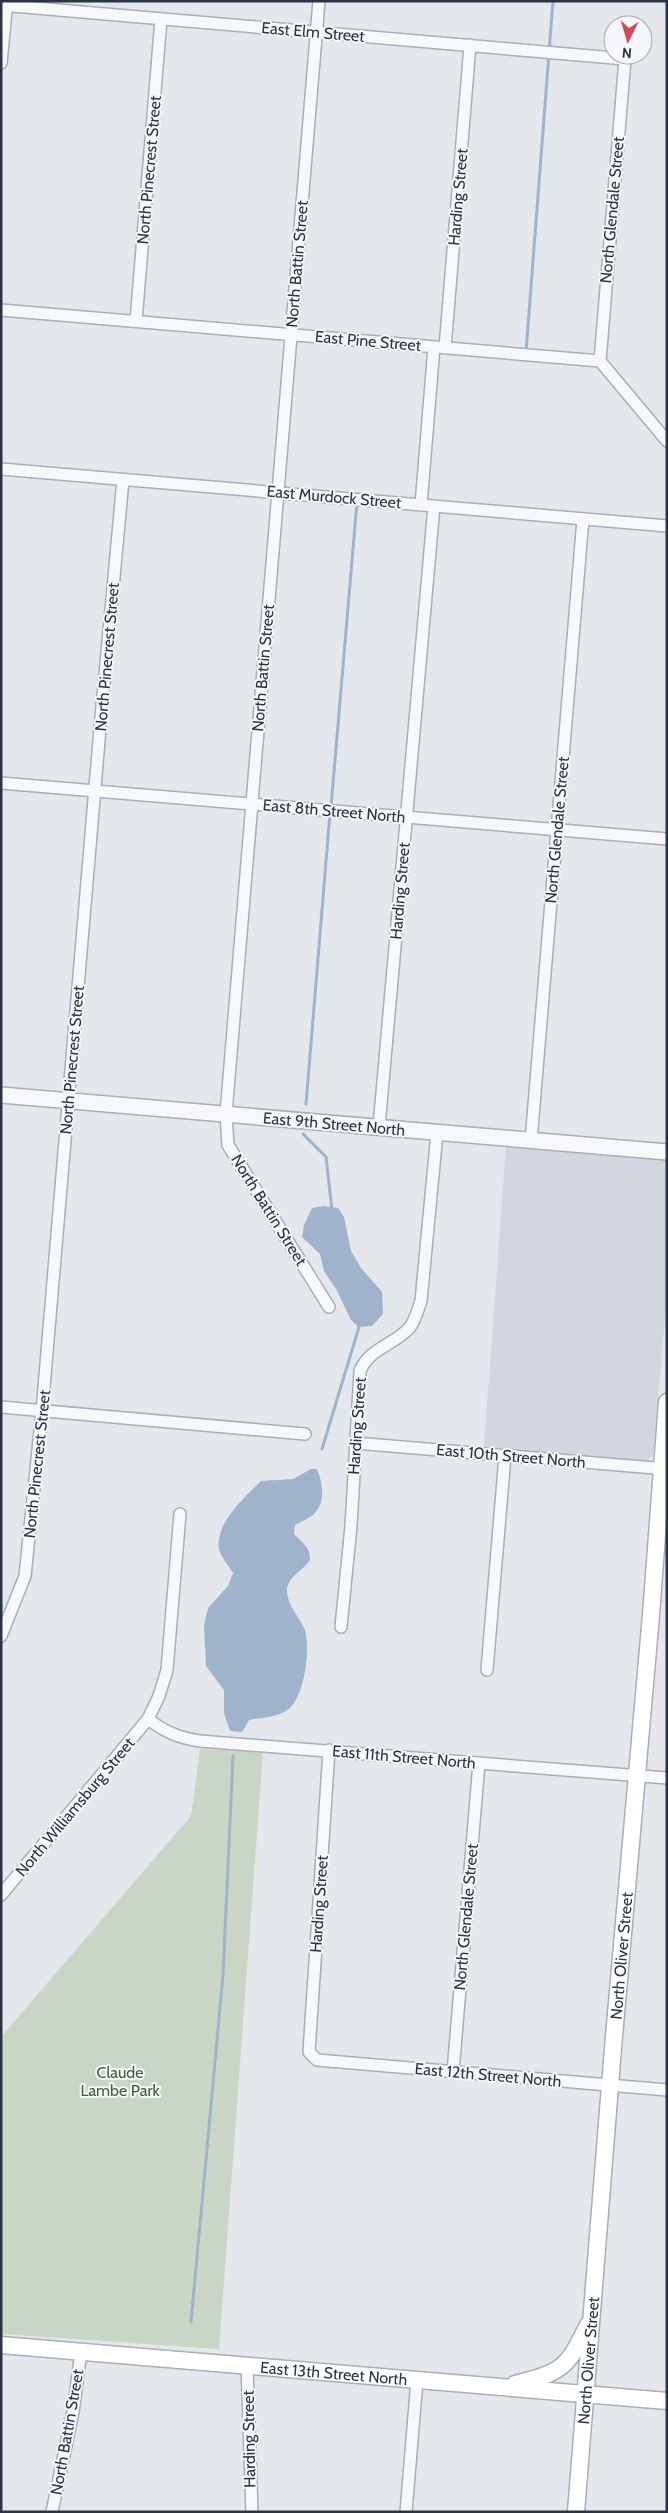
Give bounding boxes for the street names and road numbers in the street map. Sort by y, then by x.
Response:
street label: East Elm Street [261,18,366,46]
street label: North Pinecrest Street [133,94,165,245]
street label: North Glendale Street [596,135,628,284]
street label: Harding Street [444,147,472,246]
street label: North Battin Street [282,199,312,328]
street label: East Pine Street [314,327,422,355]
street label: East Murdock Street [266,482,403,512]
street label: North Pinecrest Street [91,581,123,732]
street label: North Battin Street [248,603,278,732]
street label: North Glendale Street [541,755,573,904]
street label: East 8th Street North [262,795,406,827]
street label: Harding Street [386,841,414,940]
street label: North Pinecrest Street [56,984,88,1135]
street label: East 9th Street North [262,1108,406,1140]
street label: North Battin Street [227,1151,311,1270]
street label: Harding Street [344,1376,370,1475]
street label: North Pinecrest Street [20,1388,54,1539]
street label: East 10th Street North [436,1440,586,1472]
street label: North Williamsburg Street [11,1733,139,1880]
street label: East 11th Street North [331,1741,477,1773]
street label: North Glendale Street [450,1842,482,1991]
street label: Harding Street [306,1854,332,1953]
street label: North Oliver Street [606,1891,636,2020]
street label: East 12th Street North [414,2059,562,2091]
street label: North Oliver Street [574,2295,603,2425]
street label: East 13th Street North [259,2357,408,2389]
street label: North Battin Street [47,2367,88,2496]
street label: Harding Street [239,2389,259,2488]

